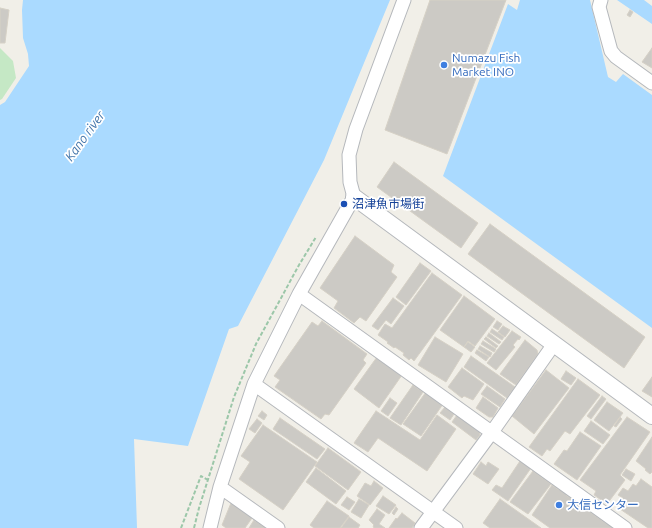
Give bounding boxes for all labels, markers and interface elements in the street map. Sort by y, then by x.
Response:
place label: Numazu Fish Market INO [452,51,520,79]
marker: Numazu Fish Market INO [439,60,449,70]
water label: Kano river [62,108,108,164]
place label: 沼津魚市場街 [352,197,424,211]
marker: 沼津魚市場街 [339,199,349,209]
place label: 大信センター [567,498,639,512]
marker: 大信センター [554,500,564,510]

